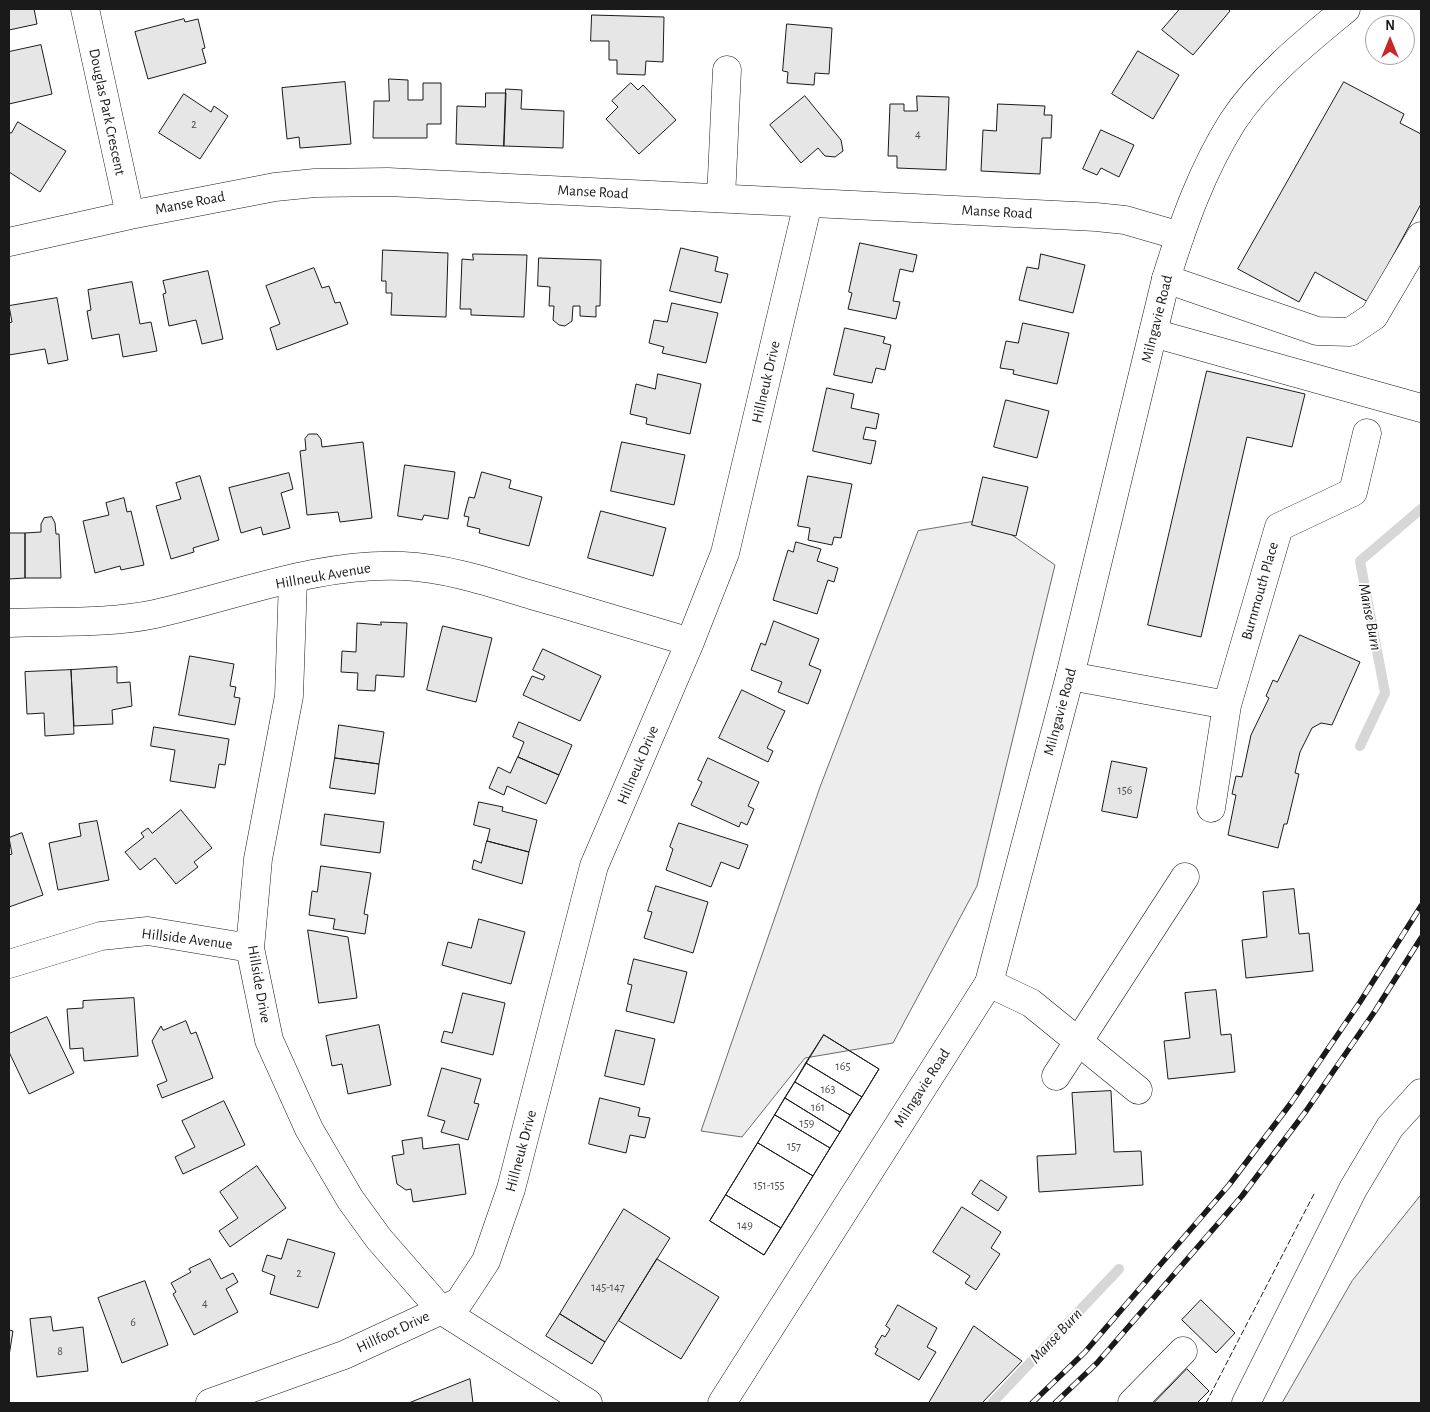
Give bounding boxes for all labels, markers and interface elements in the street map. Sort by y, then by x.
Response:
north arrow [1365,15,1415,65]
text: N [1385,19,1395,33]
street label: Douglas Park Crescent [85,47,129,177]
house number: 2 [191,117,197,131]
house number: 4 [915,127,921,141]
street label: Manse Road [557,181,629,203]
street label: Manse Road [153,187,227,219]
street label: Manse Road [961,201,1033,223]
street label: Milngavie Road [1137,273,1177,365]
street label: Hillneuk Drive [748,339,784,425]
street label: Burnmouth Place [1237,540,1283,642]
street label: Hillneuk Avenue [274,559,372,593]
water label: Manse Burn [1354,582,1386,652]
street label: Milngavie Road [1040,666,1080,758]
street label: Hillneuk Drive [613,723,663,807]
house number: 156 [1118,783,1132,797]
street label: Hillside Avenue [141,924,233,954]
street label: Hillside Drive [243,944,275,1024]
street label: Milngavie Road [890,1045,954,1131]
house number: 165 [836,1059,850,1073]
house number: 163 [821,1082,835,1096]
house number: 161 [811,1100,825,1114]
street label: Hillneuk Drive [501,1108,541,1194]
house number: 159 [800,1116,814,1130]
house number: 157 [787,1139,801,1153]
house number: 151-155 [753,1178,785,1192]
house number: 149 [737,1218,753,1232]
house number: 2 [296,1266,302,1280]
house number: 145-147 [591,1280,625,1294]
house number: 4 [202,1296,208,1310]
water label: Manse Burn [1026,1305,1086,1367]
street label: Hillfoot Drive [354,1307,432,1357]
house number: 6 [130,1315,136,1329]
house number: 8 [57,1344,63,1358]

